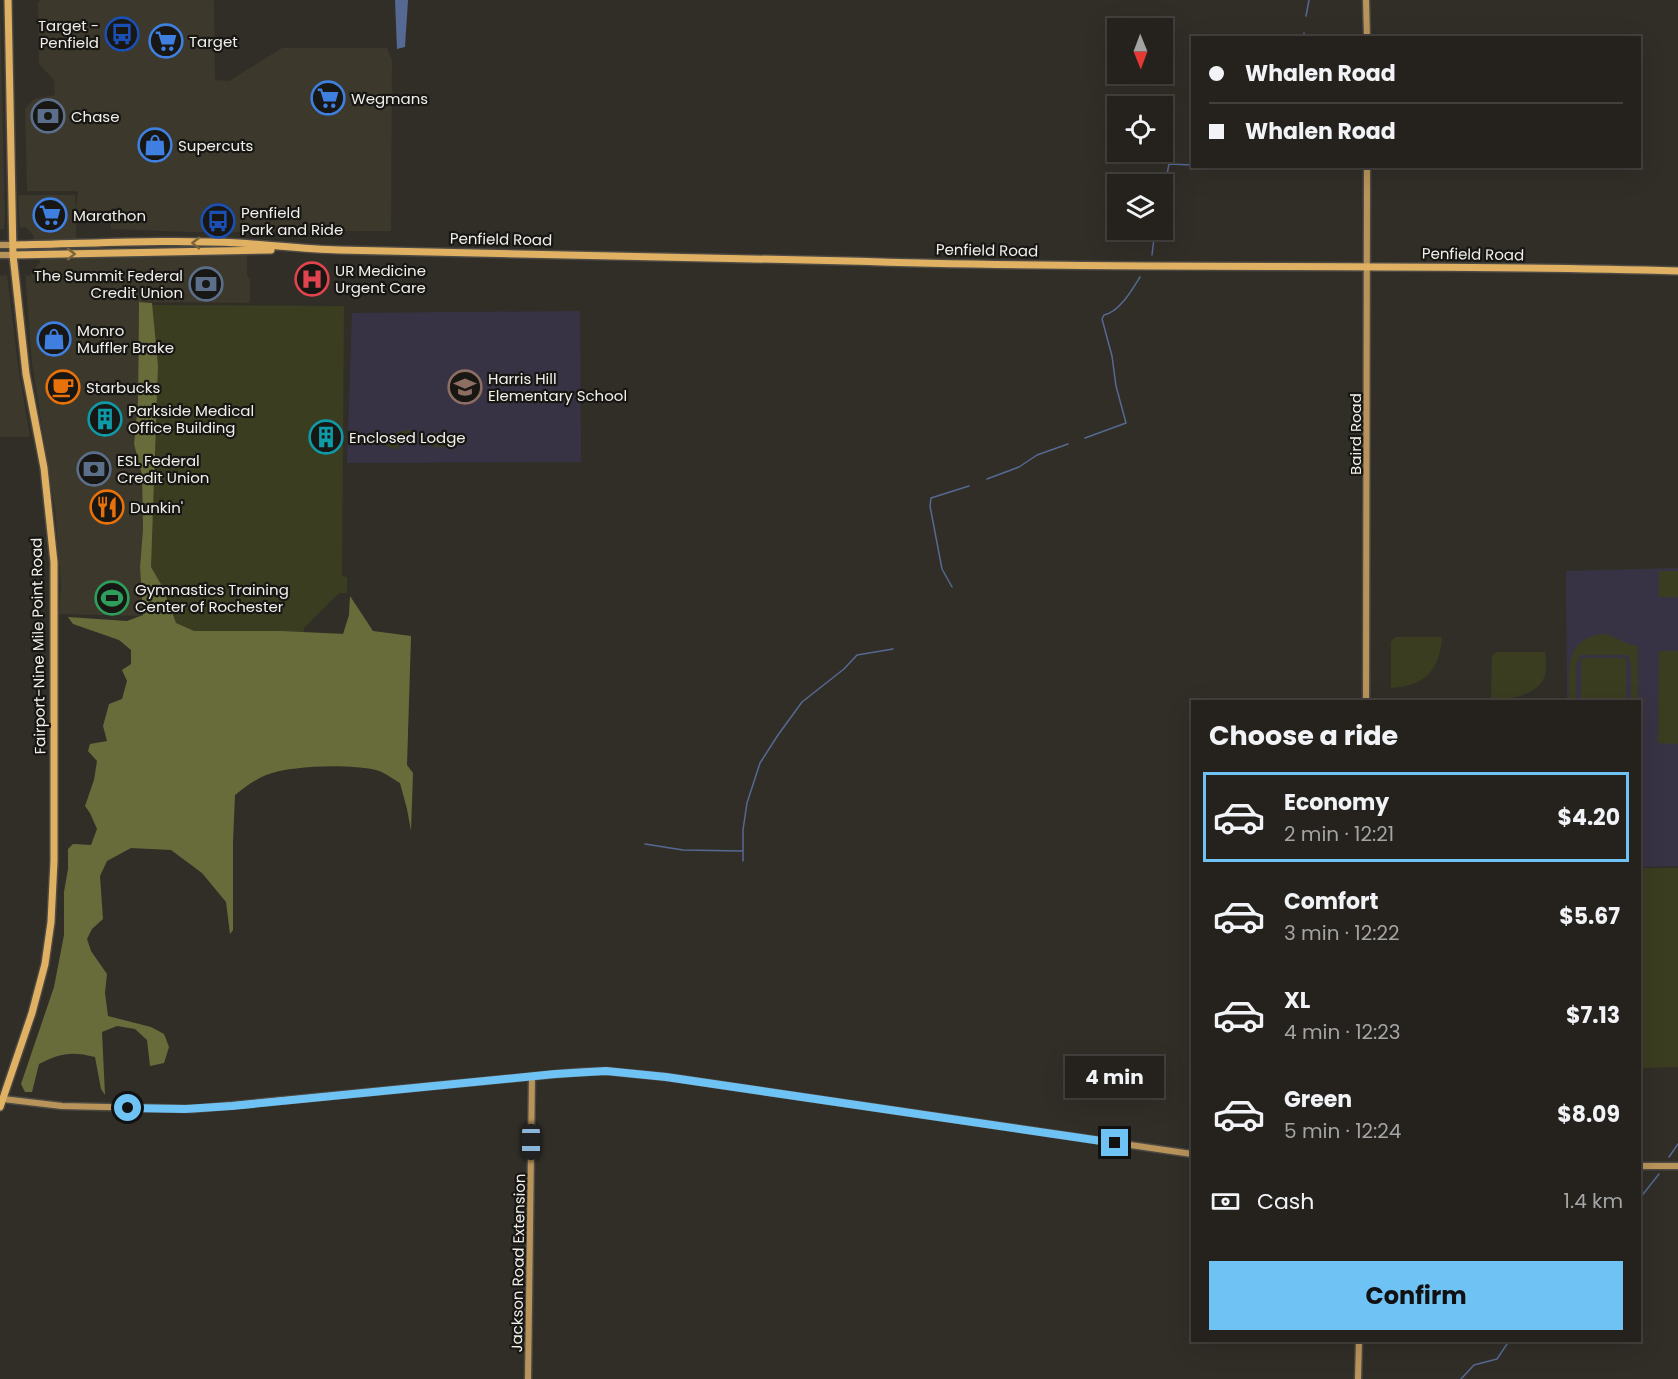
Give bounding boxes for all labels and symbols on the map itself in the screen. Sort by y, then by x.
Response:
place label: Target - Penfield [38,15,99,53]
bus stop icon: Target - Penfield [104,16,140,52]
north arrow [1107,18,1173,84]
supermarket icon: Target [148,23,184,59]
place label: Target [189,31,238,52]
supermarket icon: Wegmans [310,80,346,116]
place label: Wegmans [351,88,428,109]
bank icon: Chase [30,98,66,134]
place label: Chase [71,106,119,127]
shop icon: Supercuts [137,127,173,163]
place label: Supercuts [178,135,254,156]
supermarket icon: Marathon [32,197,68,233]
place label: Penfield Park and Ride [241,202,343,240]
bus stop icon: Penfield Park and Ride [200,203,236,239]
place label: Marathon [73,205,146,226]
street label: Penfield Road [450,228,552,250]
one-way arrow [192,236,201,249]
street label: Penfield Road [936,239,1038,261]
street label: Penfield Road [1422,243,1524,265]
one-way arrow [67,248,76,260]
place label: UR Medicine Urgent Care [335,260,426,298]
hospital icon: UR Medicine Urgent Care [294,261,330,297]
place label: The Summit Federal Credit Union [34,265,183,303]
bank icon: The Summit Federal Credit Union [188,266,224,302]
place label: Monro Muffler Brake [77,320,174,358]
shop icon: Monro Muffler Brake [36,321,72,357]
place label: Harris Hill Elementary School [488,368,627,406]
cafe icon: Starbucks [45,369,81,405]
school or university icon: Harris Hill Elementary School [447,369,483,405]
place label: Starbucks [86,377,161,398]
street label: Baird Road [1345,393,1366,475]
place label: Parkside Medical Office Building [128,400,254,438]
building icon: Parkside Medical Office Building [87,401,123,437]
building icon: Enclosed Lodge [308,419,344,455]
place label: Enclosed Lodge [349,427,466,448]
place label: ESL Federal Credit Union [117,450,209,488]
bank icon: ESL Federal Credit Union [76,451,112,487]
restaurant icon: Dunkin' [89,489,125,525]
place label: Dunkin' [130,497,183,518]
street label: Fairport-Nine Mile Point Road [26,537,50,755]
place label: Gymnastics Training Center of Rochester [135,579,289,617]
sports icon: Gymnastics Training Center of Rochester [94,580,130,616]
callout: 4 min [1066,1056,1164,1098]
route start [114,1094,141,1121]
car [522,1124,540,1160]
route end [1101,1129,1128,1156]
street label: Jackson Road Extension [506,1173,530,1353]

